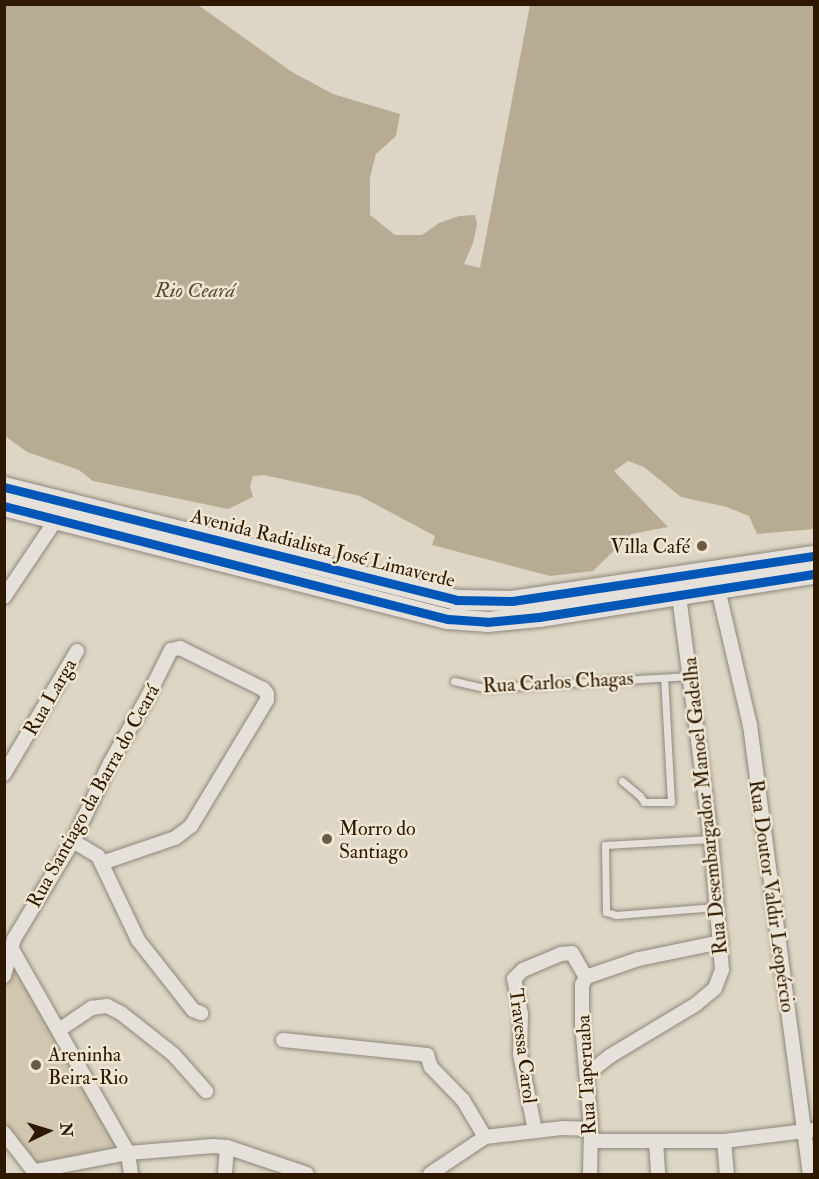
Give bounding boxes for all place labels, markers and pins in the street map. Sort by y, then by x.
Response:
place label: Villa Café [610,534,690,558]
marker: Villa Café [695,539,709,553]
place label: Morro do Santiago [339,816,416,863]
marker: Morro do Santiago [320,832,334,846]
place label: Areninha Beira-Rio [48,1042,128,1089]
marker: Areninha Beira-Rio [29,1058,43,1072]

